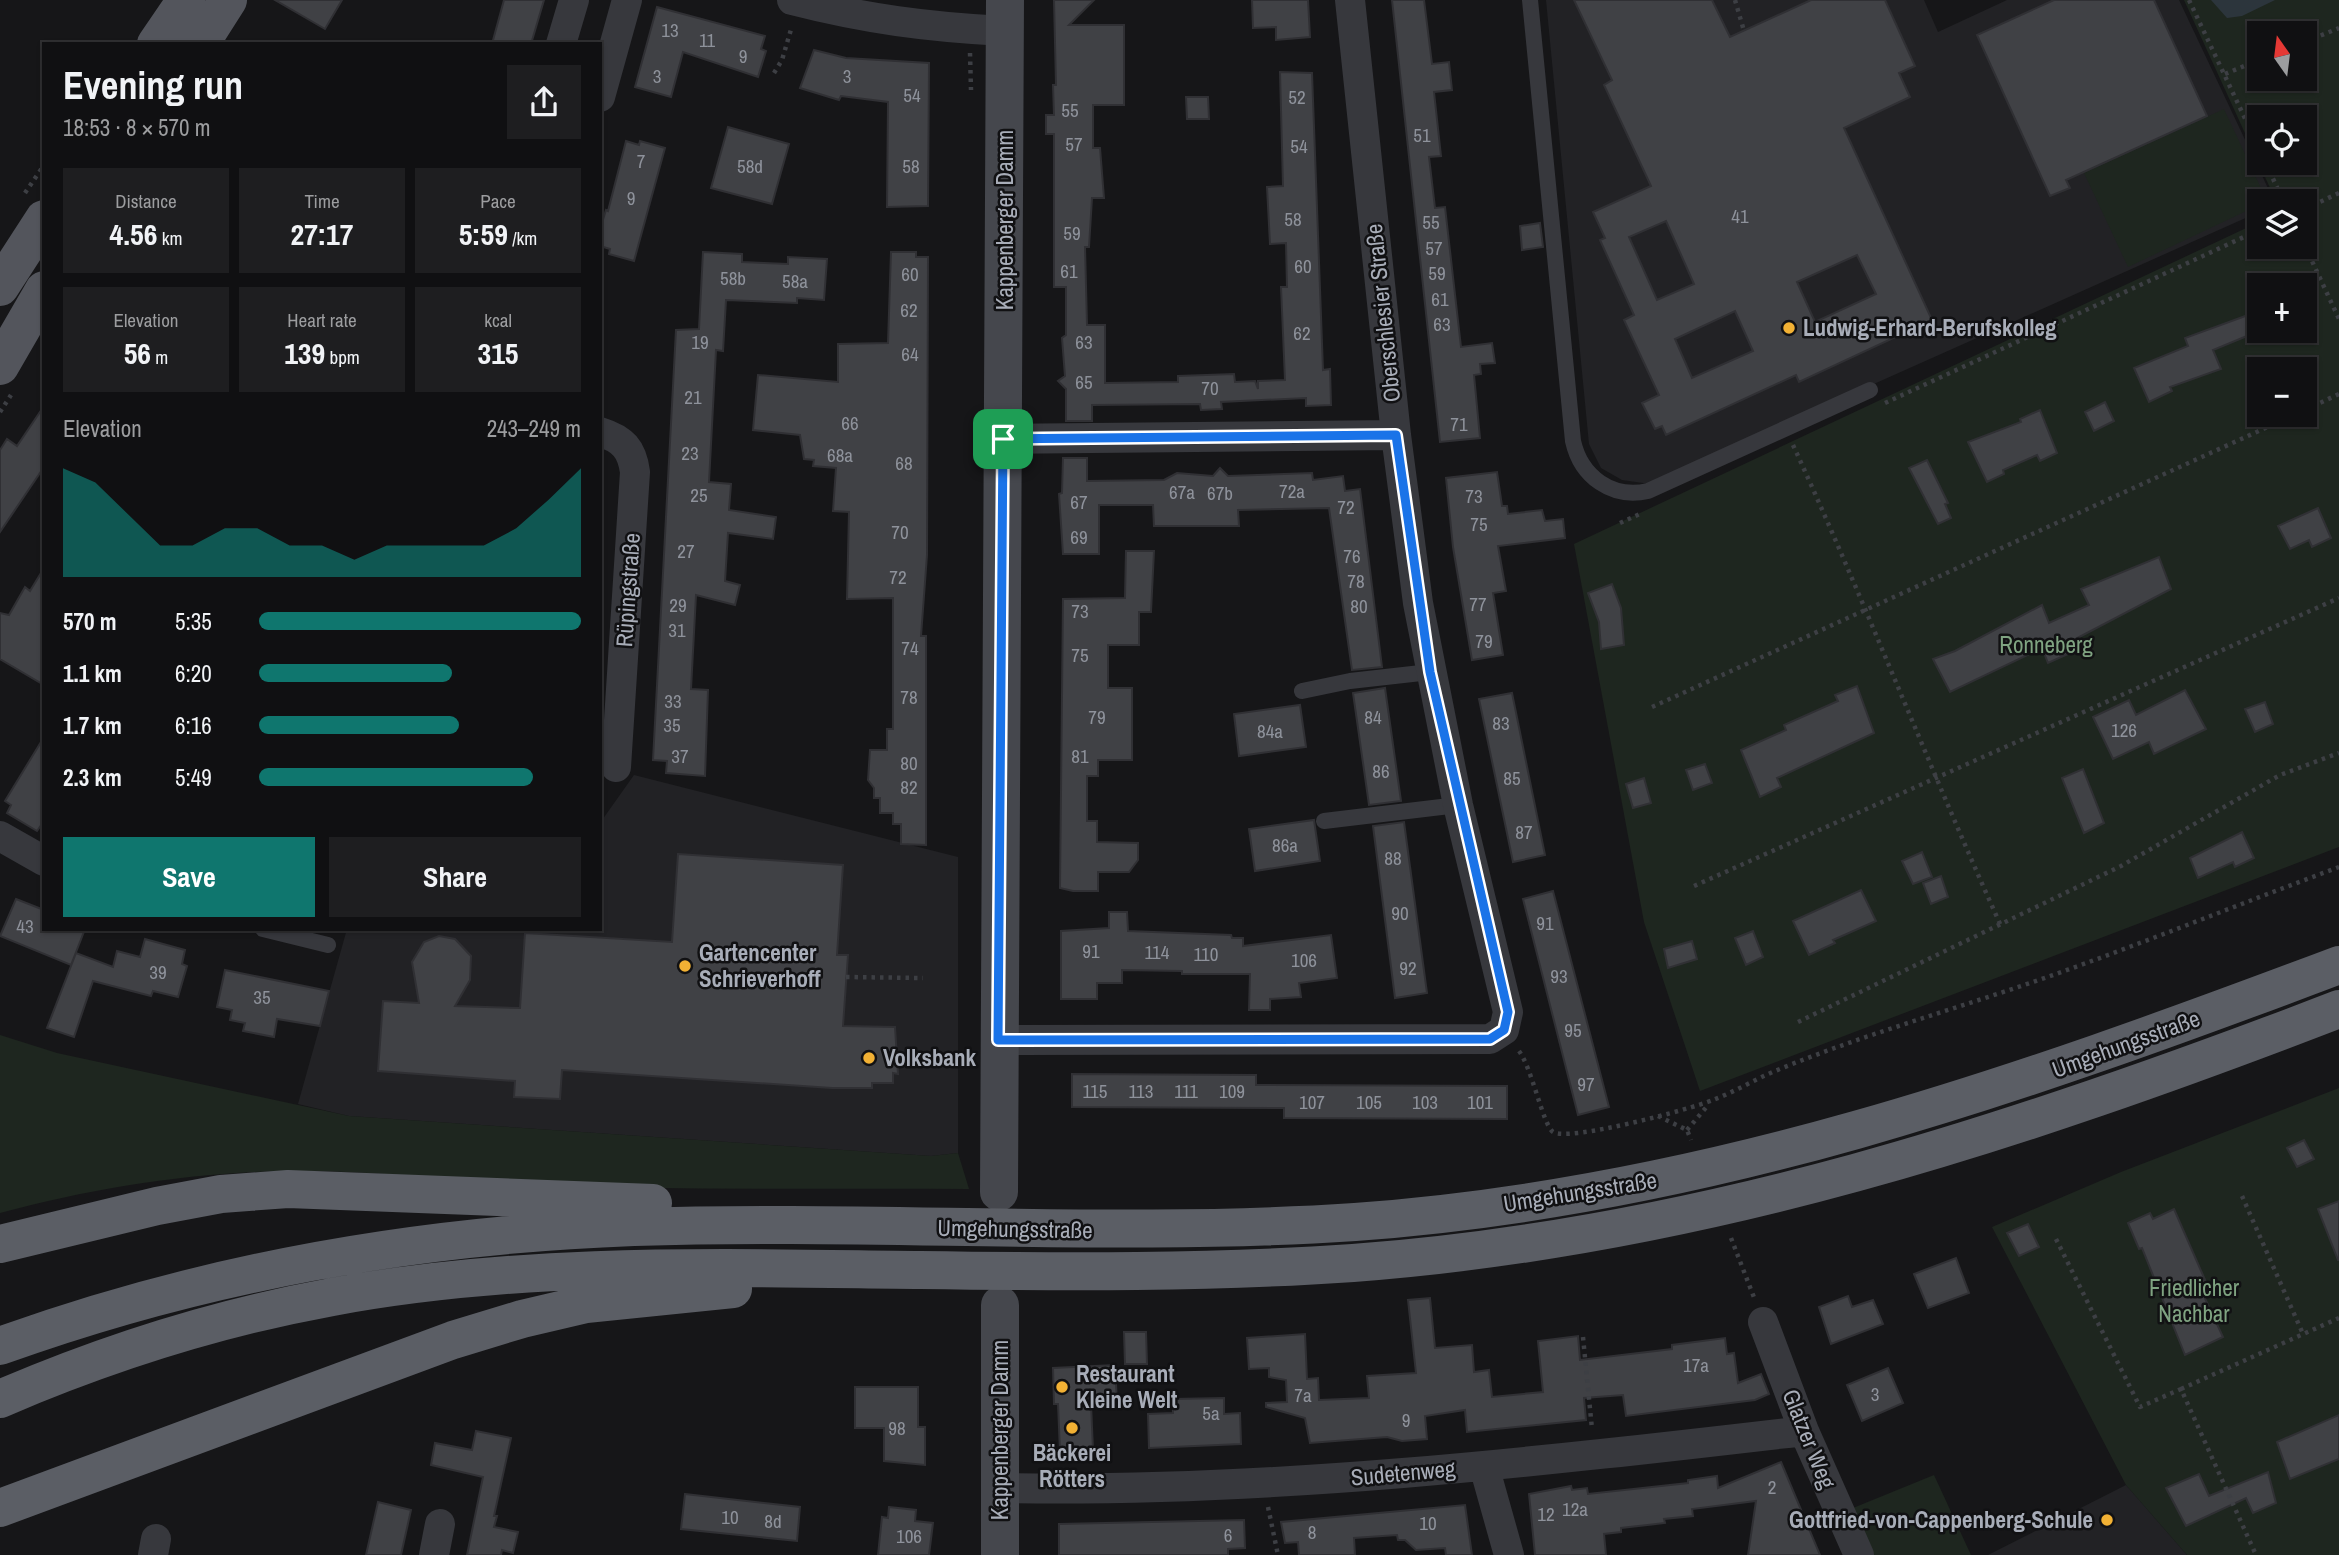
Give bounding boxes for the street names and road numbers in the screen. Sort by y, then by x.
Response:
street label: Kappenberger Damm [989,130,1020,310]
street label: Oberschlesier Straße [1358,222,1407,404]
street label: Rüpingstraße [608,532,647,648]
street label: Umgehungsstraße [2048,1002,2204,1085]
street label: Umgehungsstraße [1501,1164,1659,1219]
street label: Umgehungsstraße [937,1212,1093,1245]
street label: Kappenberger Damm [984,1340,1015,1520]
street label: Glatzer Weg [1776,1385,1844,1494]
street label: Sudetenweg [1349,1452,1457,1493]

